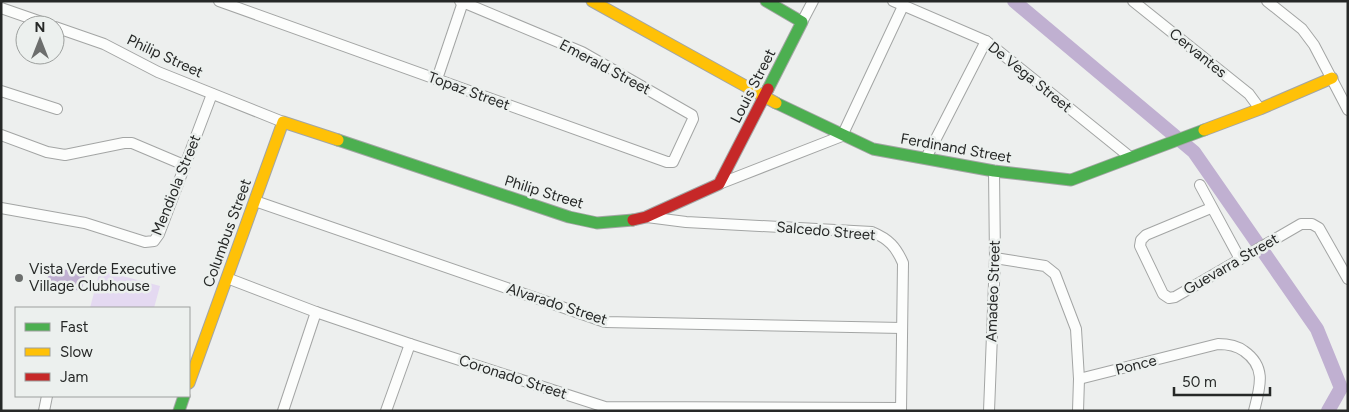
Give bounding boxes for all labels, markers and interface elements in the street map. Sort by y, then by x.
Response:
north arrow [15,15,65,65]
text: N [35,19,45,36]
street label: Cervantes [1166,24,1230,82]
street label: Philip Street [124,31,206,82]
street label: Emerald Street [556,35,654,99]
street label: De Vega Street [985,38,1076,116]
street label: Louis Street [727,46,780,126]
street label: Topaz Street [426,68,513,114]
street label: Ferdinand Street [899,129,1013,167]
street label: Mendiola Street [148,132,204,238]
street label: Philip Street [502,171,586,213]
street label: Columbus Street [199,176,255,290]
street label: Salcedo Street [776,218,877,244]
street label: Guevarra Street [1180,229,1282,298]
street label: Amadeo Street [982,239,1004,342]
place label: Vista Verde Executive Village Clubhouse [29,260,176,295]
marker: Vista Verde Executive Village Clubhouse [13,272,25,284]
street label: Alvarado Street [504,279,610,329]
legend [15,307,190,397]
text: Fast [60,318,89,336]
text: Slow [60,343,93,361]
street label: Coronado Street [457,351,570,403]
street label: Ponce [1113,351,1159,379]
scale bar [1174,364,1270,396]
text: Jam [60,368,88,386]
text: 50 m [1182,373,1217,391]

